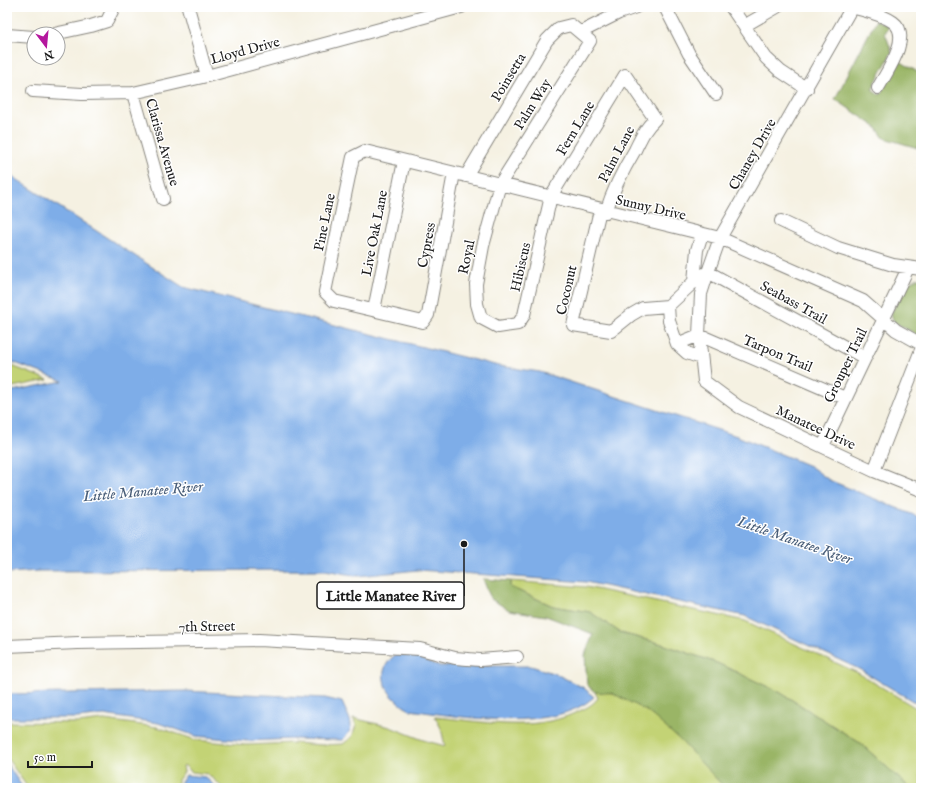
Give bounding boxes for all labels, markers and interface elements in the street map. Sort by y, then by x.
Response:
north arrow [26,26,66,66]
street label: Lloyd Drive [209,33,282,69]
text: N [42,46,56,63]
street label: Poinsetta [487,49,531,105]
street label: Palm Way [510,75,556,133]
street label: Clarissa Avenue [141,96,183,189]
street label: Fern Lane [552,97,600,159]
street label: Chaney Drive [725,115,781,194]
street label: Palm Lane [594,123,640,186]
street label: Live Oak Lane [358,188,392,278]
street label: Pine Lane [310,191,340,253]
street label: Sunny Drive [614,191,688,225]
street label: Cypress [414,221,440,269]
street label: Royal [455,238,479,276]
street label: Hibiscus [507,241,535,294]
street label: Coconut [553,263,581,317]
street label: Seabass Trail [757,277,830,329]
street label: Grouper Trail [820,325,872,406]
street label: Tarpon Trail [740,331,815,377]
street label: Manatee Drive [773,402,859,454]
water label: Little Manatee River [81,477,205,506]
water label: Little Manatee River [734,512,856,569]
callout: Little Manatee River [317,582,464,609]
text: Little Manatee River [326,587,457,606]
street label: 7th Street [179,618,236,636]
scale bar [28,743,92,769]
text: 50 m [34,750,56,765]

